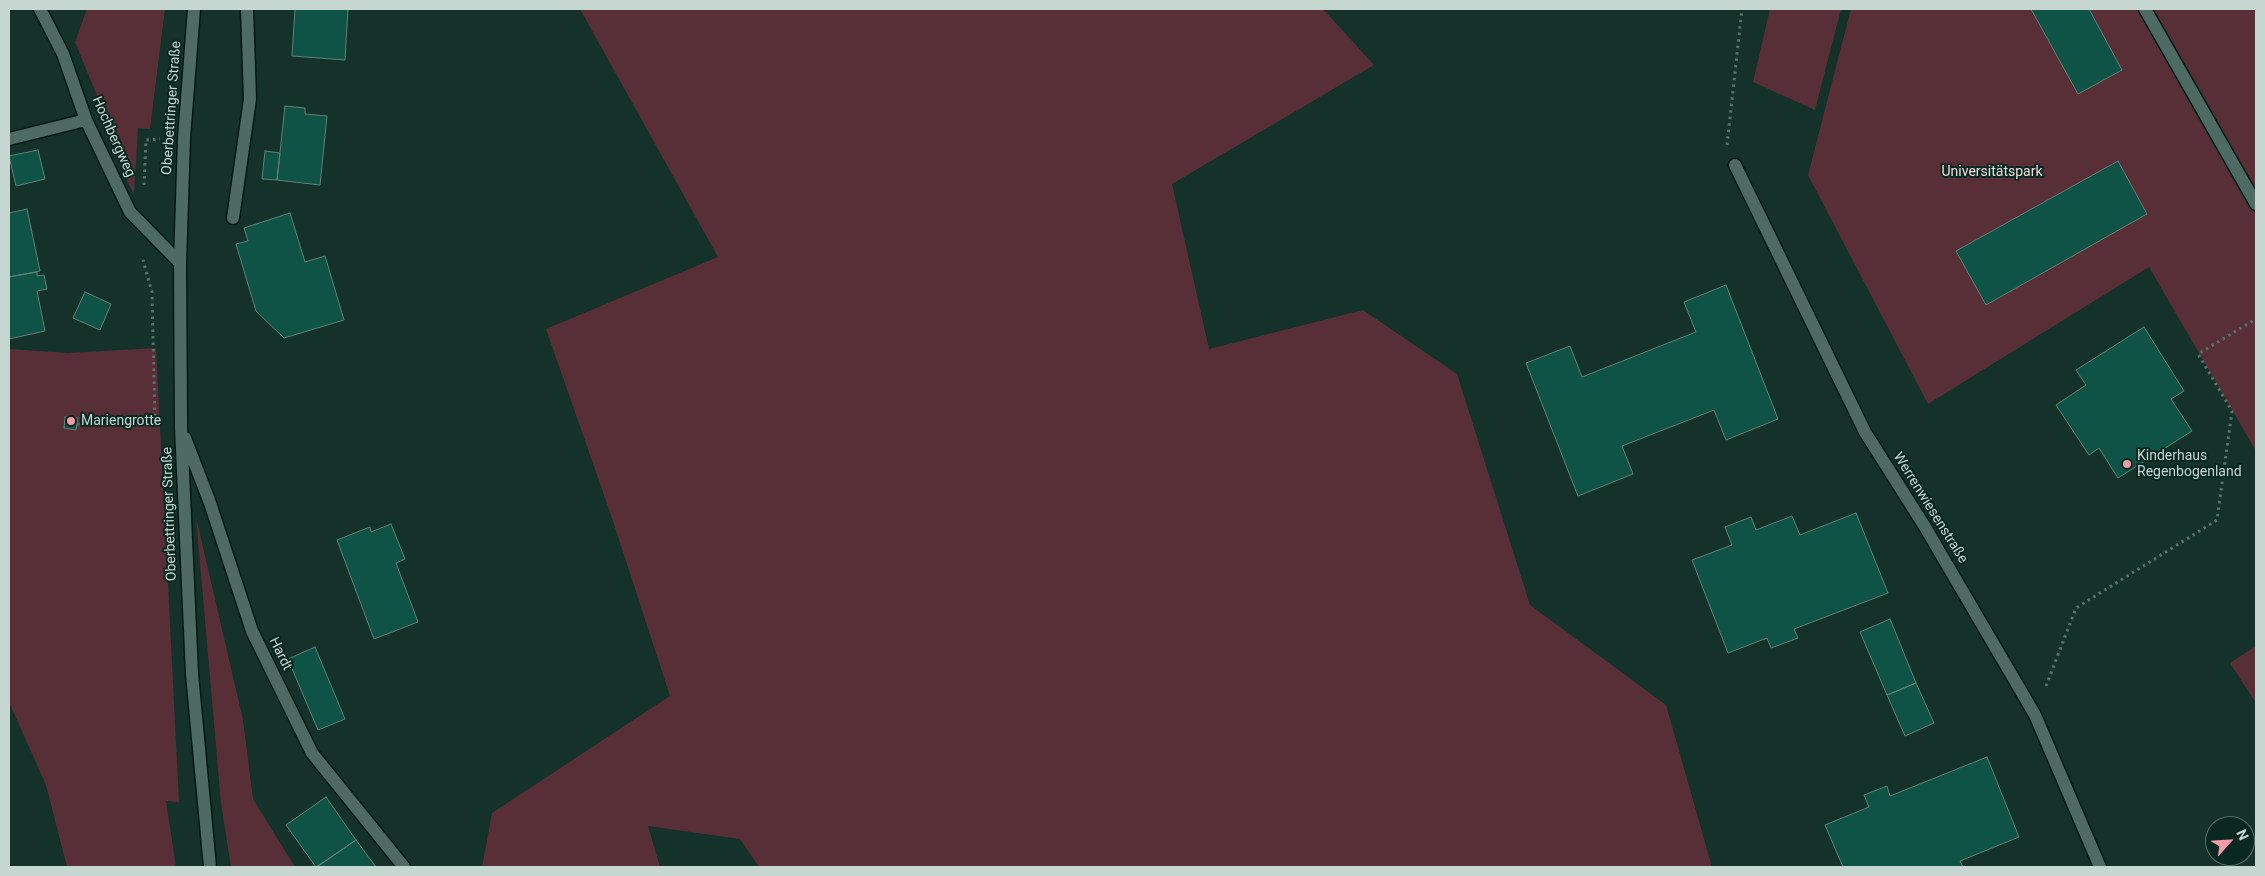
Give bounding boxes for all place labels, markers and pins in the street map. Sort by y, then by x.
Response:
place label: Mariengrotte [81,413,161,429]
marker: Mariengrotte [65,415,77,427]
place label: Kinderhaus Regenbogenland [2137,448,2242,481]
marker: Kinderhaus Regenbogenland [2121,458,2133,470]

